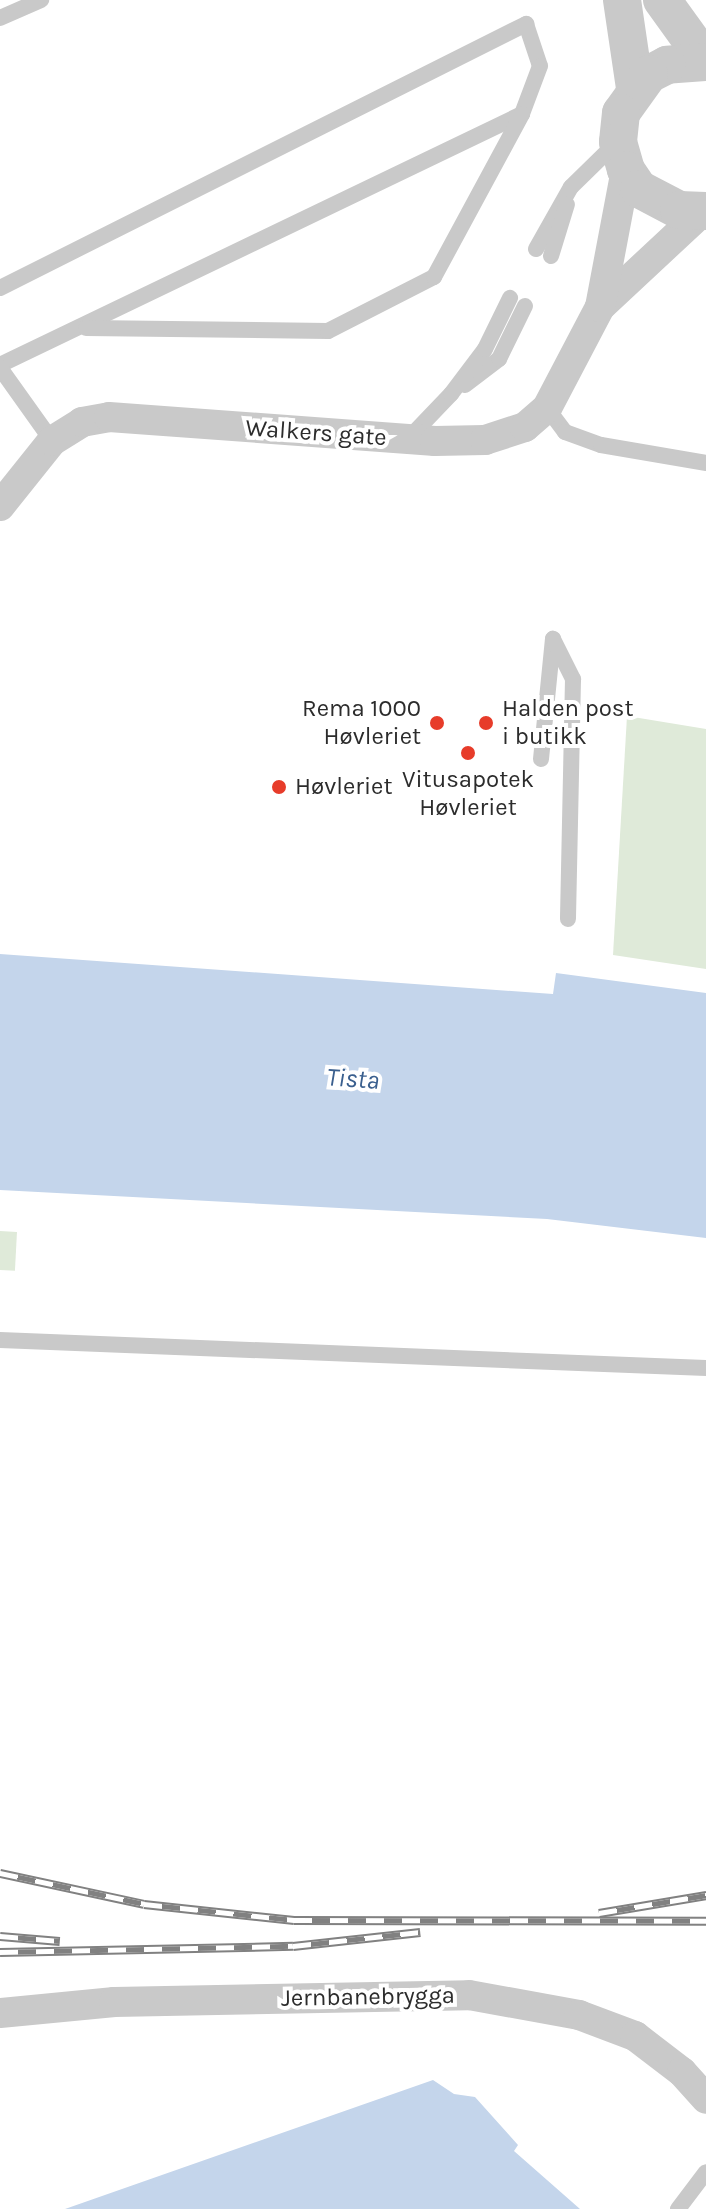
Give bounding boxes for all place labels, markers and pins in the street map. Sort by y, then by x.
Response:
place label: Rema 1000 Høvleriet [302,695,421,751]
place label: Halden post i butikk [502,695,633,751]
marker: Rema 1000 Høvleriet [428,714,446,732]
marker: Halden post i butikk [477,714,495,732]
marker: Vitusapotek Høvleriet [459,744,477,762]
place label: Vitusapotek Høvleriet [402,766,534,822]
place label: Høvleriet [295,773,392,801]
marker: Høvleriet [270,778,288,796]

